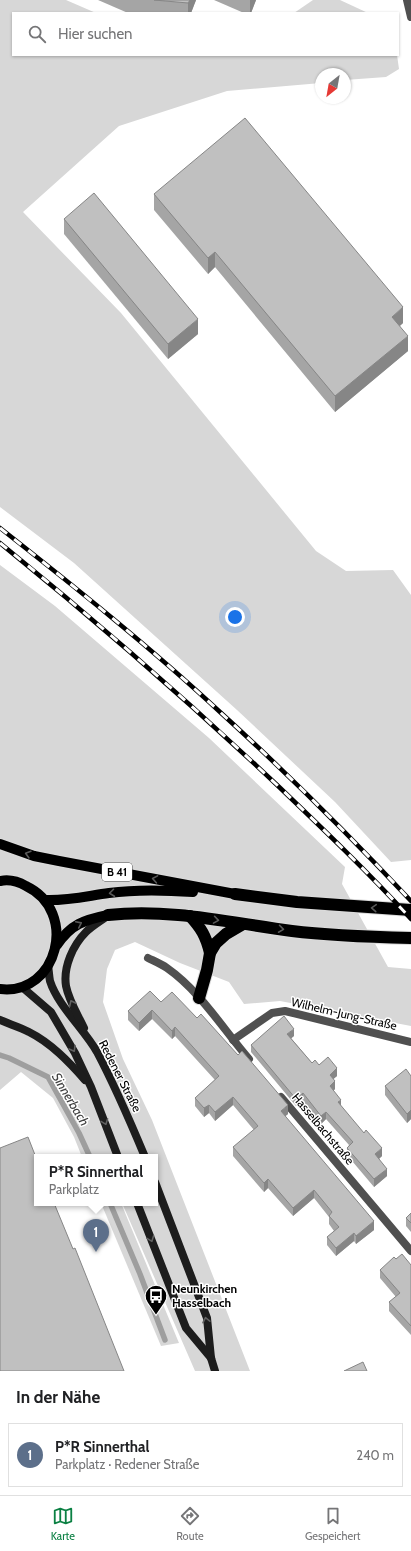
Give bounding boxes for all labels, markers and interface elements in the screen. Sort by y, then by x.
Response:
search box [12,12,399,56]
icon: search [26,23,48,45]
text: Hier suchen [58,25,133,43]
north arrow [315,68,351,104]
your location [225,607,245,627]
one-way arrow [24,850,31,859]
road number: B 41 [102,863,132,881]
one-way arrow [152,876,158,884]
one-way arrow [109,888,115,897]
one-way arrow [371,903,377,912]
one-way arrow [213,915,219,924]
one-way arrow [74,921,82,929]
one-way arrow [278,924,284,933]
street label: Wilhelm-Jung-Straße [290,994,398,1033]
one-way arrow [69,1000,77,1007]
street label: Redener Straße [96,1037,145,1114]
one-way arrow [68,1045,75,1052]
water label: Sinnerbach [49,1070,93,1128]
street label: Hasselbachstraße [289,1090,358,1168]
one-way arrow [100,1118,108,1125]
popup [34,1154,158,1206]
text: P*R Sinnerthal [49,1163,143,1181]
text: Parkplatz [49,1181,99,1197]
pin: 1 [83,1219,109,1252]
one-way arrow [146,1236,154,1243]
place label: Neunkirchen Hasselbach [172,1281,237,1310]
bus stop icon: Neunkirchen Hasselbach [143,1283,169,1316]
one-way arrow [203,1316,211,1323]
text: In der Nähe [16,1387,100,1407]
text: P*R Sinnerthal [55,1438,150,1456]
text: 1 [28,1447,32,1463]
text: 240 m [356,1447,394,1463]
text: Parkplatz · Redener Straße [55,1456,200,1472]
tab: Karte [51,1505,75,1543]
tab: Route [176,1505,204,1543]
tab: Gespeichert [305,1505,360,1543]

